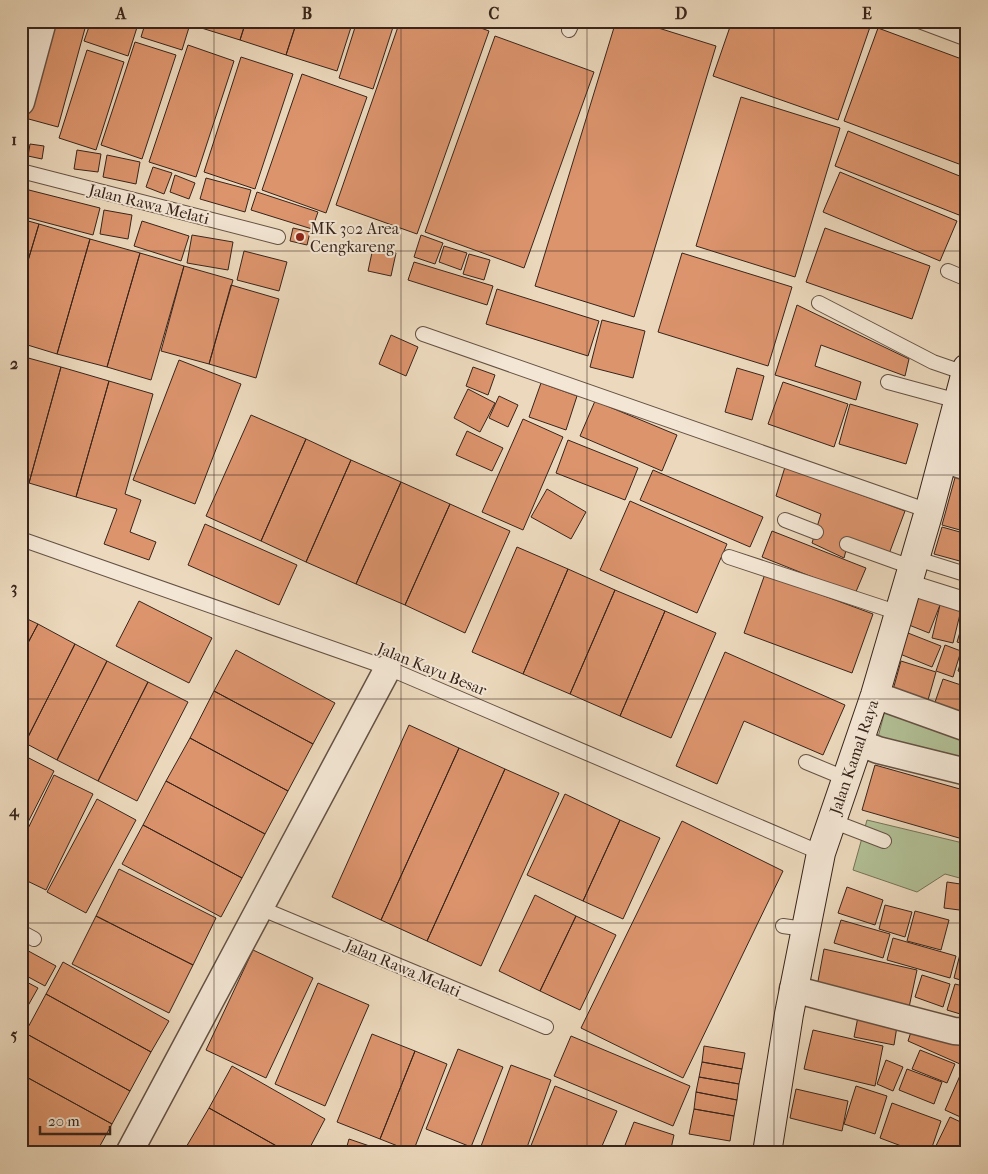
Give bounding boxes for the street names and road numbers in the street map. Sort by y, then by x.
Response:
street label: Jalan Rawa Melati [85,179,212,228]
street label: Jalan Kayu Besar [373,638,490,700]
street label: Jalan Kamal Raya [825,697,883,819]
street label: Jalan Rawa Melati [341,934,464,1001]

